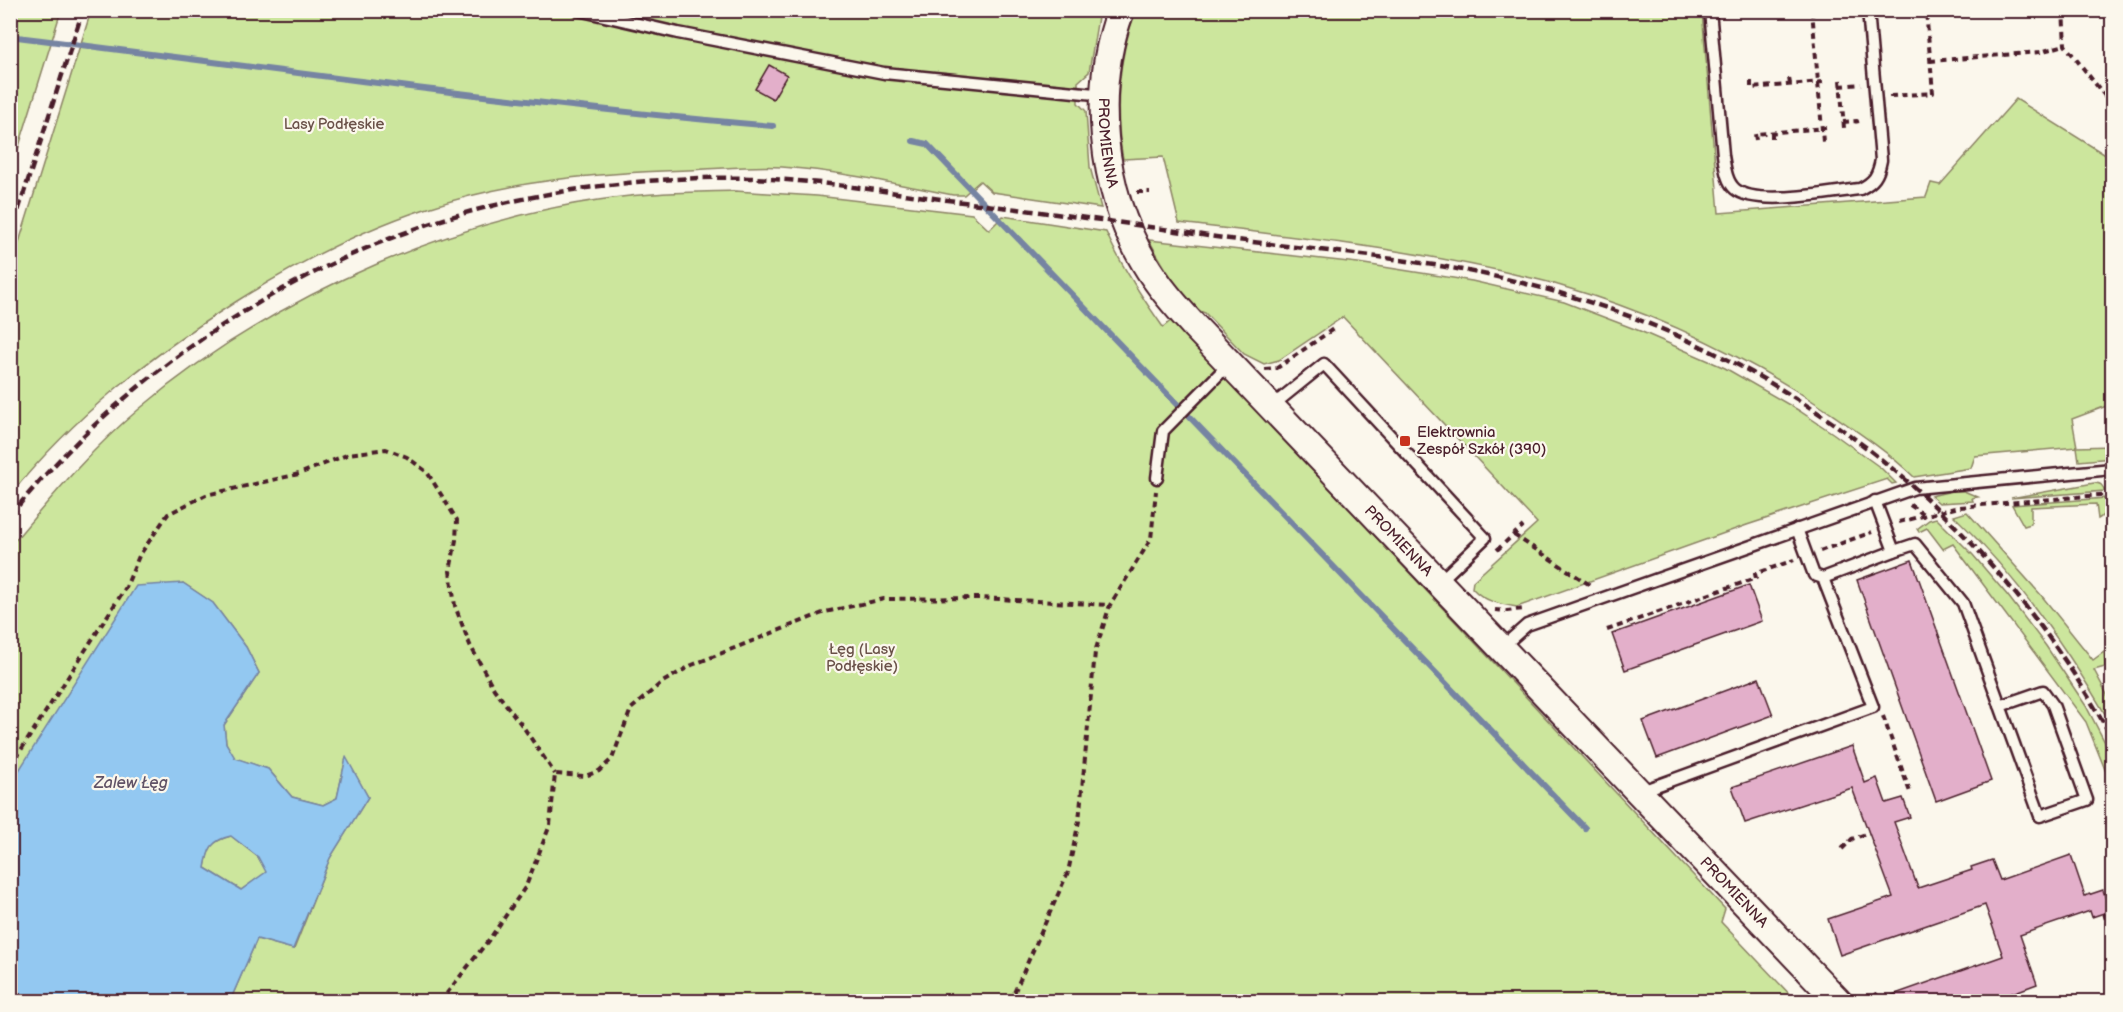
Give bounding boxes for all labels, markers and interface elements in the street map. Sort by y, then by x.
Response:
street label: PROMIENNA [1094,97,1123,191]
park label: Lasy Podłęskie [284,115,384,134]
place label: Elektrownia Zespół Szkół (390) [1416,423,1546,459]
marker: Elektrownia Zespół Szkół (390) [1398,434,1412,448]
street label: PROMIENNA [1361,501,1438,581]
park label: Łęg (Lasy Podłęskie) [826,640,898,676]
water label: Zalew Łęg [93,774,168,793]
street label: PROMIENNA [1696,853,1773,932]

